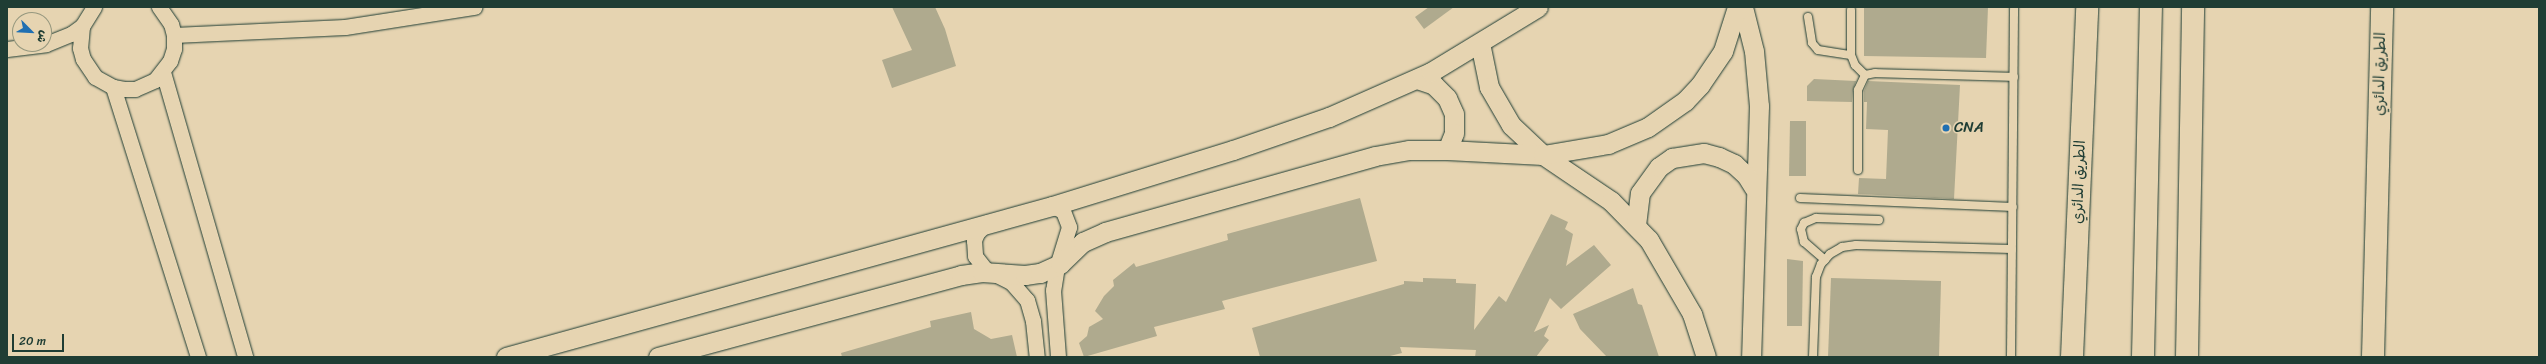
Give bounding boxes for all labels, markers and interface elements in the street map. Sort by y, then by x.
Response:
north arrow [12,12,52,52]
text: ش [31,27,54,46]
street label: الطريق الدائري [2370,32,2390,116]
place label: CNA [1954,119,1984,137]
marker: CNA [1941,123,1951,133]
street label: الطريق الدائري [2069,140,2089,224]
scale bar [14,326,66,352]
text: 20 m [19,330,46,352]

